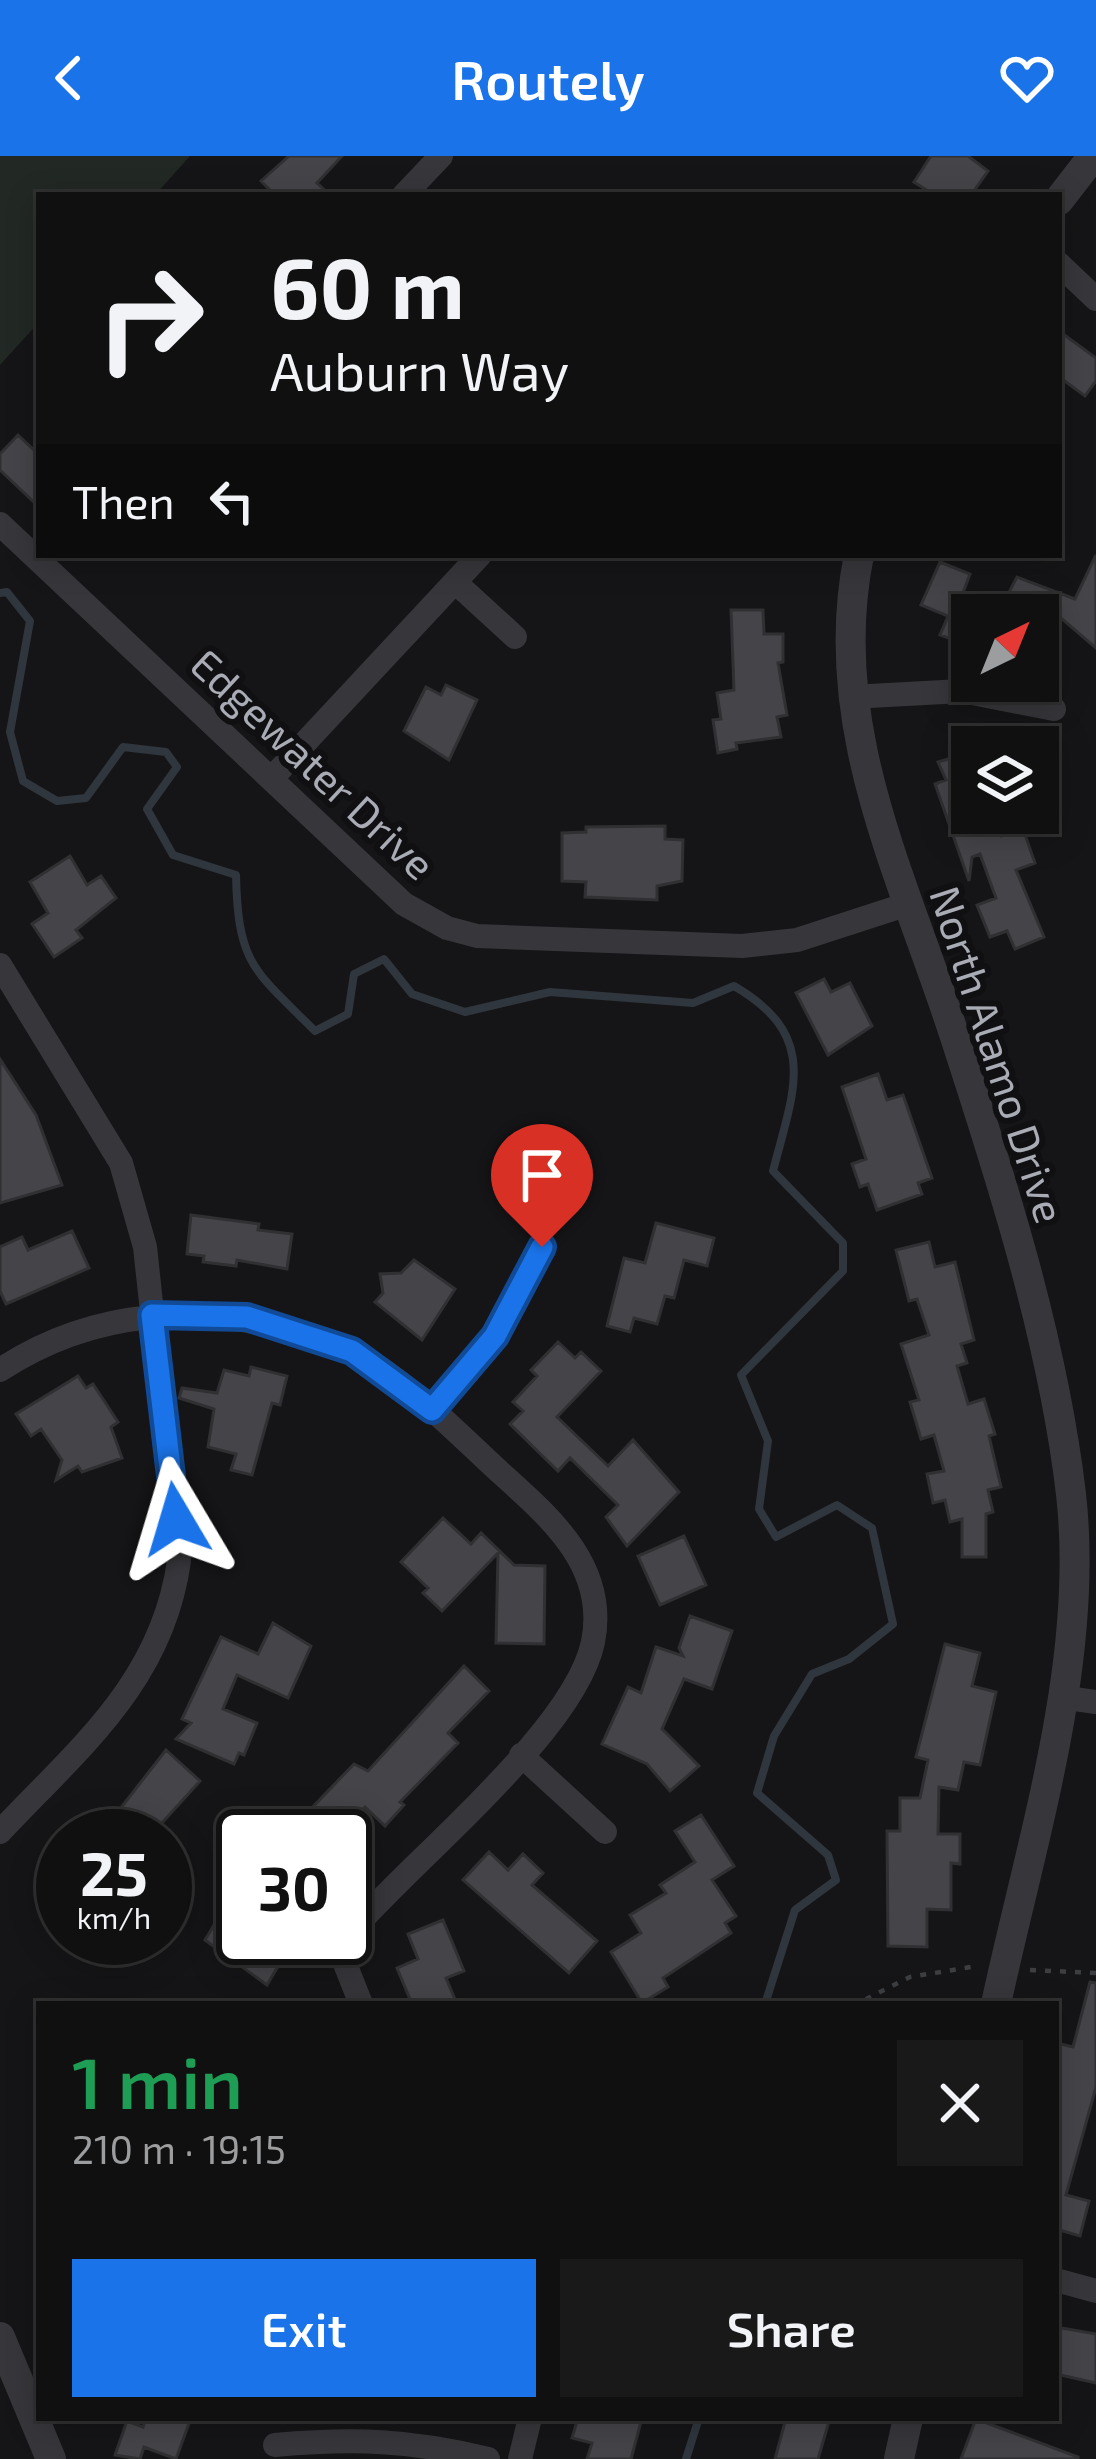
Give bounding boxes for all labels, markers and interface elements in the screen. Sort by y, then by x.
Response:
icon: back [36,45,102,111]
icon: heart [994,45,1060,111]
text: Routely [451,46,645,111]
text: 60 m [270,235,465,336]
icon: right [72,240,228,396]
text: Auburn Way [270,337,569,402]
icon: left [199,468,265,534]
text: Then [72,474,175,528]
north arrow [951,594,1059,702]
map controls [951,594,1059,834]
street label: Edgewater Drive [182,637,446,889]
button: layers [951,726,1059,834]
street label: North Alamo Drive [921,880,1077,1228]
pin [491,1124,593,1247]
icon: arrive [509,1142,575,1208]
position arrow [113,1456,239,1582]
speed limit sign: 30 [216,1809,372,1965]
text: 25 [80,1836,148,1908]
text: km/h [77,1899,151,1935]
text: 1 min [72,2037,243,2123]
button: close [897,2040,1023,2166]
text: 210 m · 19:15 [72,2125,286,2172]
button: Exit [72,2259,536,2397]
button: Share [560,2259,1023,2397]

